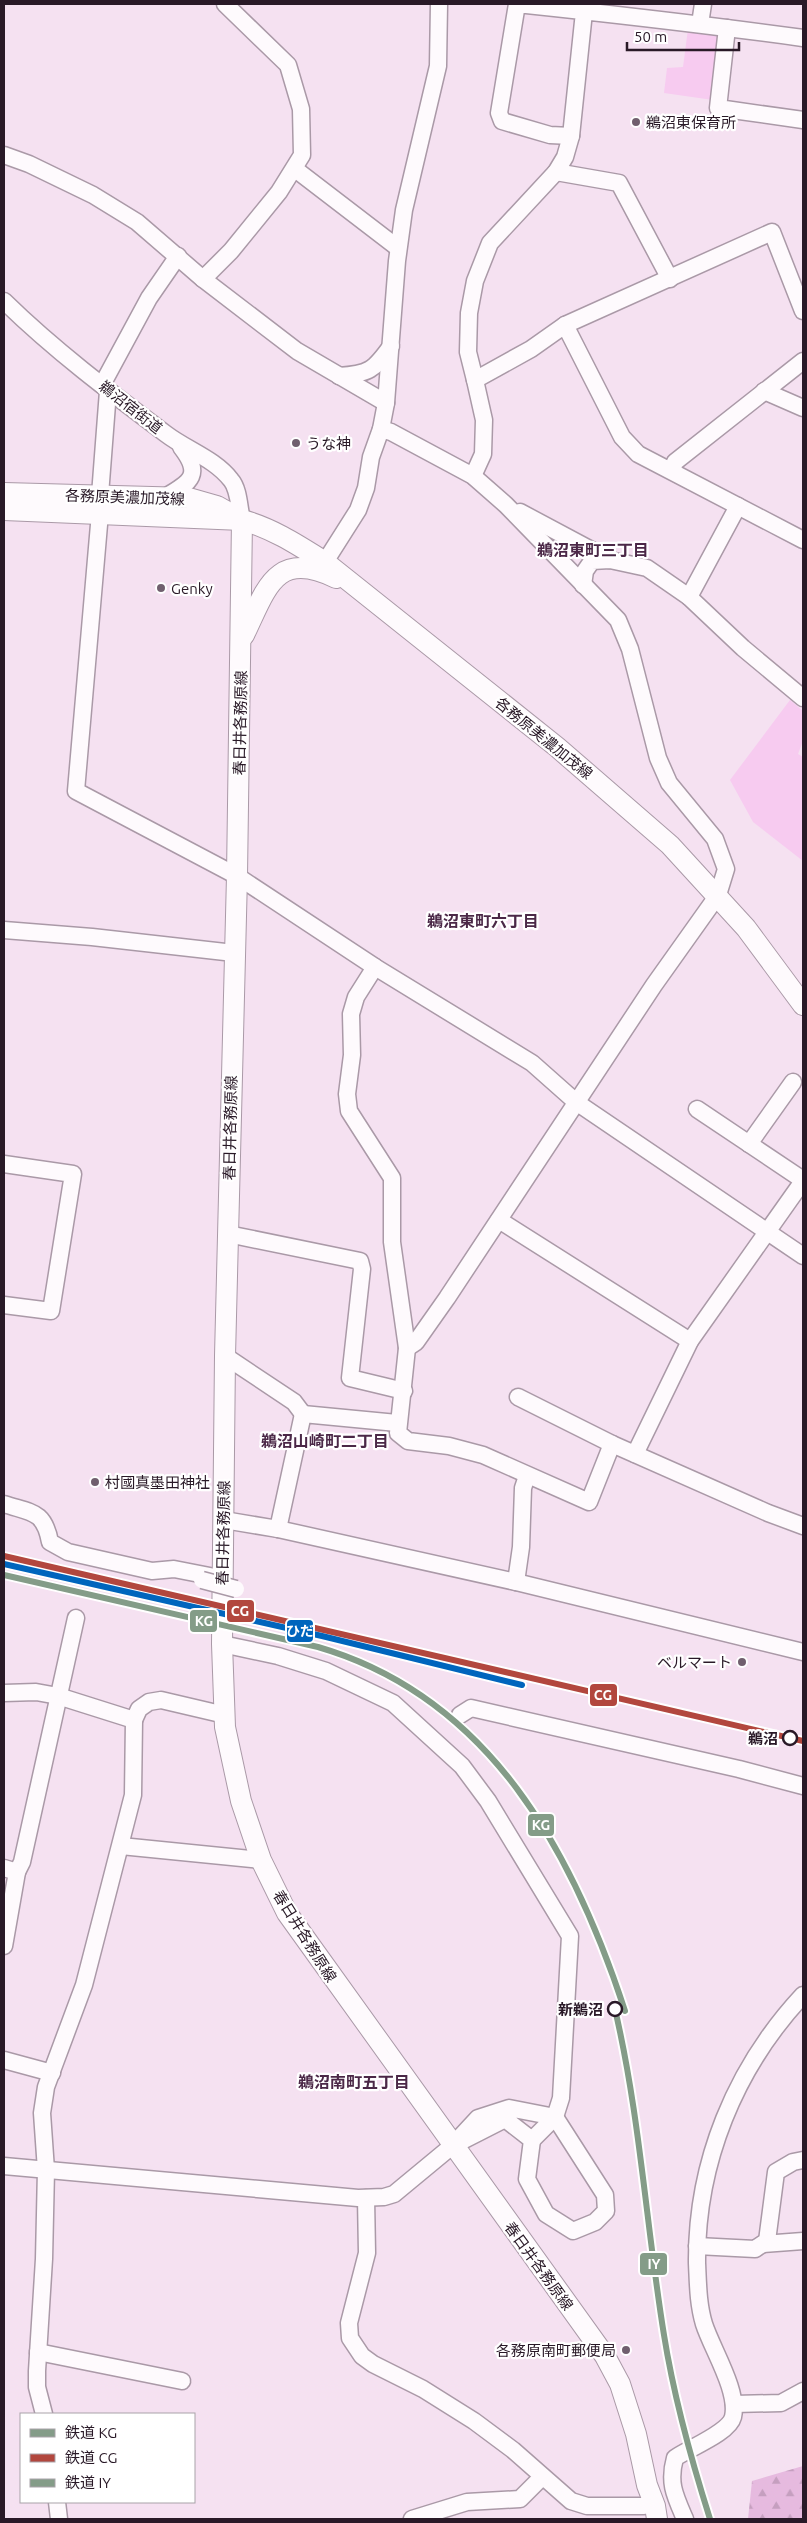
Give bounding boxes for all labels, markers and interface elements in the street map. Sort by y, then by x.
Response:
scale bar [627,20,740,52]
text: 50 m [634,28,667,45]
place label: 鵜沼東保育所 [646,114,736,131]
marker: 鵜沼東保育所 [630,116,642,128]
street label: 鵜沼宿街道 [96,377,166,437]
place label: うな神 [306,435,351,452]
marker: うな神 [290,437,302,449]
street label: 各務原美濃加茂線 [65,486,185,508]
district label: 鵜沼東町三丁目 [537,541,649,559]
place label: Genky [171,580,213,597]
marker: Genky [155,582,167,594]
street label: 春日井各務原線 [231,670,249,776]
street label: 各務原美濃加茂線 [492,694,596,782]
district label: 鵜沼東町六丁目 [427,912,539,930]
street label: 春日井各務原線 [221,1075,239,1181]
district label: 鵜沼山崎町二丁目 [261,1432,389,1450]
place label: 村國真墨田神社 [105,1474,210,1491]
marker: 村國真墨田神社 [89,1476,101,1488]
street label: 春日井各務原線 [214,1480,232,1586]
line badge: CG [226,1599,255,1623]
text: CG [231,1603,249,1619]
line badge: KG [189,1609,218,1633]
text: KG [195,1613,213,1629]
line badge: ひだ [286,1619,314,1643]
text: ひだ [286,1623,314,1639]
place label: ベルマート [657,1654,732,1671]
marker: ベルマート [736,1656,748,1668]
line badge: CG [589,1683,618,1707]
text: CG [594,1687,612,1703]
place label: 鵜沼 [748,1730,778,1747]
marker: 鵜沼 [782,1730,798,1746]
line badge: KG [527,1813,555,1837]
text: KG [532,1817,550,1833]
street label: 春日井各務原線 [270,1887,340,1985]
place label: 新鵜沼 [558,2001,603,2018]
marker: 新鵜沼 [607,2001,623,2017]
district label: 鵜沼南町五丁目 [298,2073,410,2091]
street label: 春日井各務原線 [501,2219,577,2313]
line badge: IY [639,2252,668,2276]
text: IY [647,2256,661,2272]
place label: 各務原南町郵便局 [496,2342,616,2359]
marker: 各務原南町郵便局 [620,2344,632,2356]
legend [20,2413,195,2503]
text: 鉄道 KG [65,2424,117,2441]
text: 鉄道 CG [65,2449,117,2466]
text: 鉄道 IY [65,2474,111,2491]

